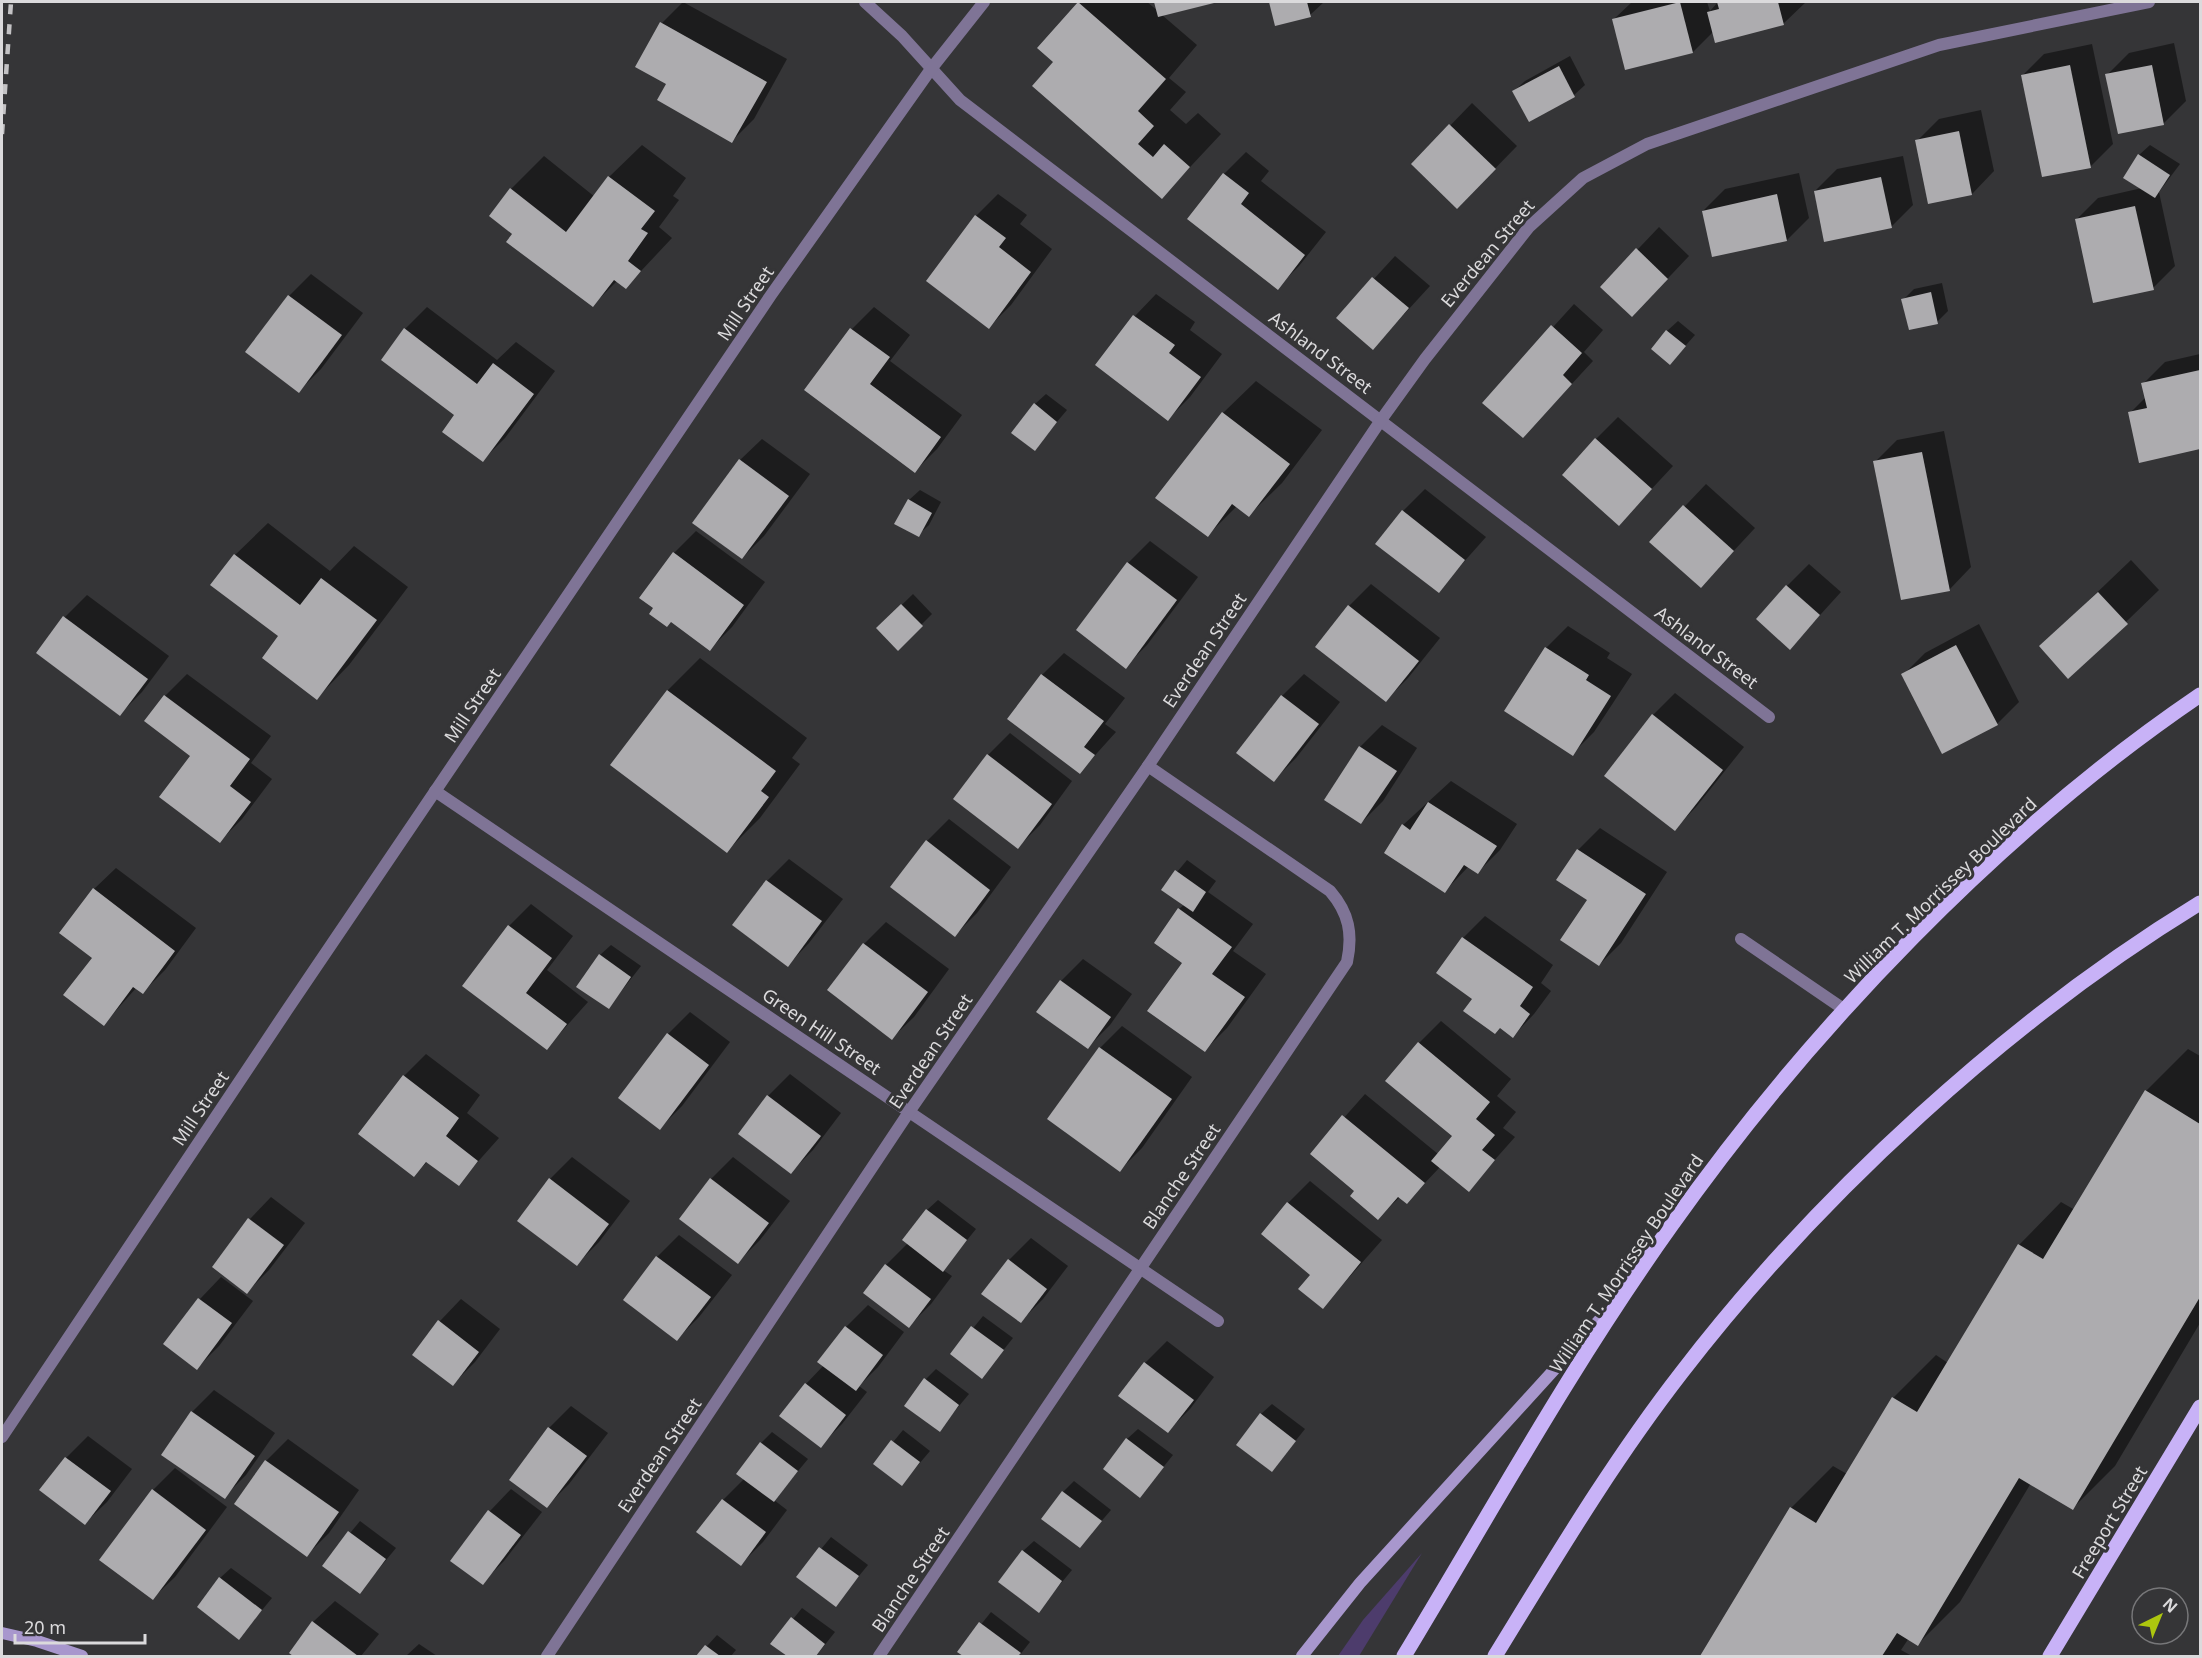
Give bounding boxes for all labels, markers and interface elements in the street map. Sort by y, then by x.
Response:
street label: Everdean Street [1435,194,1540,312]
street label: Mill Street [711,261,779,345]
street label: Ashland Street [1265,305,1378,399]
street label: Everdean Street [1157,587,1252,712]
street label: Ashland Street [1651,600,1764,694]
street label: Mill Street [438,663,506,747]
street label: William T. Morrissey Boulevard [1839,792,2041,988]
street label: Green Hill Street [758,982,887,1080]
street label: Everdean Street [883,988,978,1113]
street label: Mill Street [166,1066,234,1150]
street label: Blanche Street [1137,1118,1225,1233]
street label: William T. Morrissey Boulevard [1544,1149,1708,1377]
street label: Everdean Street [612,1392,707,1517]
street label: Freeport Street [2066,1461,2152,1583]
street label: Blanche Street [866,1521,954,1636]
north arrow [2130,1586,2190,1646]
text: N [2158,1593,2182,1618]
scale bar [15,1607,146,1645]
text: 20 m [24,1615,66,1639]

